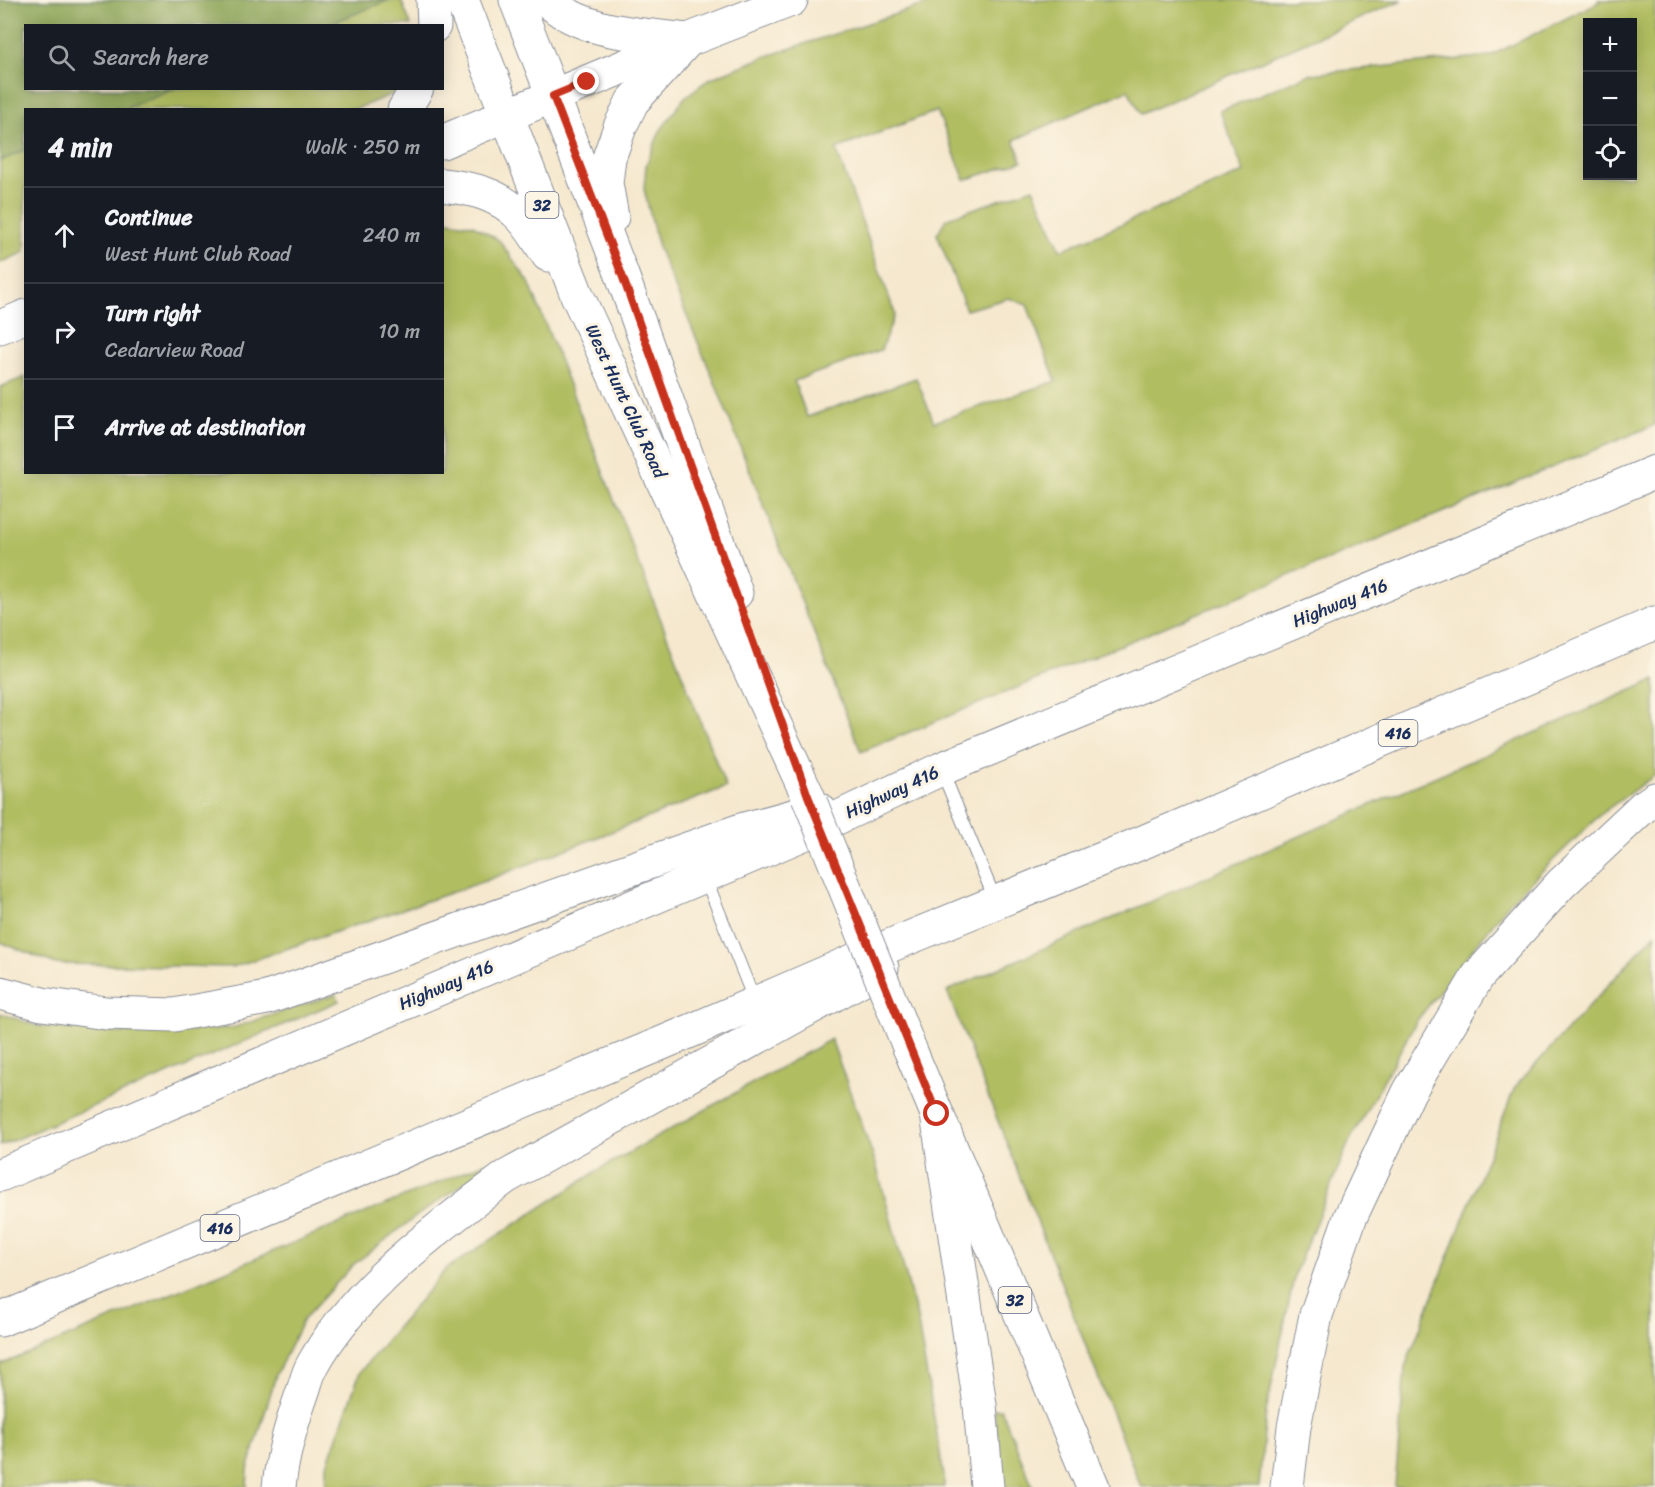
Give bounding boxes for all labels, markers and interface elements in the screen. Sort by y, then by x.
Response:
map controls [1583,18,1637,180]
button: + [1583,18,1637,72]
search box [24,24,444,90]
text: Search here [93,38,209,77]
icon: search [45,41,78,74]
route end [573,68,599,94]
button: − [1583,72,1637,126]
text: 4 min [48,124,112,170]
button: locate [1583,126,1637,180]
text: Walk · 250 m [306,130,420,165]
road number: 32 [526,192,558,218]
text: Continue [105,198,193,237]
text: 240 m [363,218,420,253]
icon: ahead [48,219,81,252]
text: West Hunt Club Road [105,237,291,272]
text: Turn right [105,294,200,333]
text: 10 m [378,314,420,349]
icon: right [48,315,81,348]
street label: West Hunt Club Road [576,319,676,485]
text: Cedarview Road [105,333,244,368]
text: Arrive at destination [105,408,306,447]
icon: arrive [48,411,81,444]
street label: Highway 416 [1287,569,1393,637]
road number: 416 [1378,720,1418,746]
street label: Highway 416 [839,756,945,828]
street label: Highway 416 [393,951,499,1019]
route start [923,1100,949,1126]
road number: 416 [200,1215,240,1241]
road number: 32 [998,1287,1032,1313]

